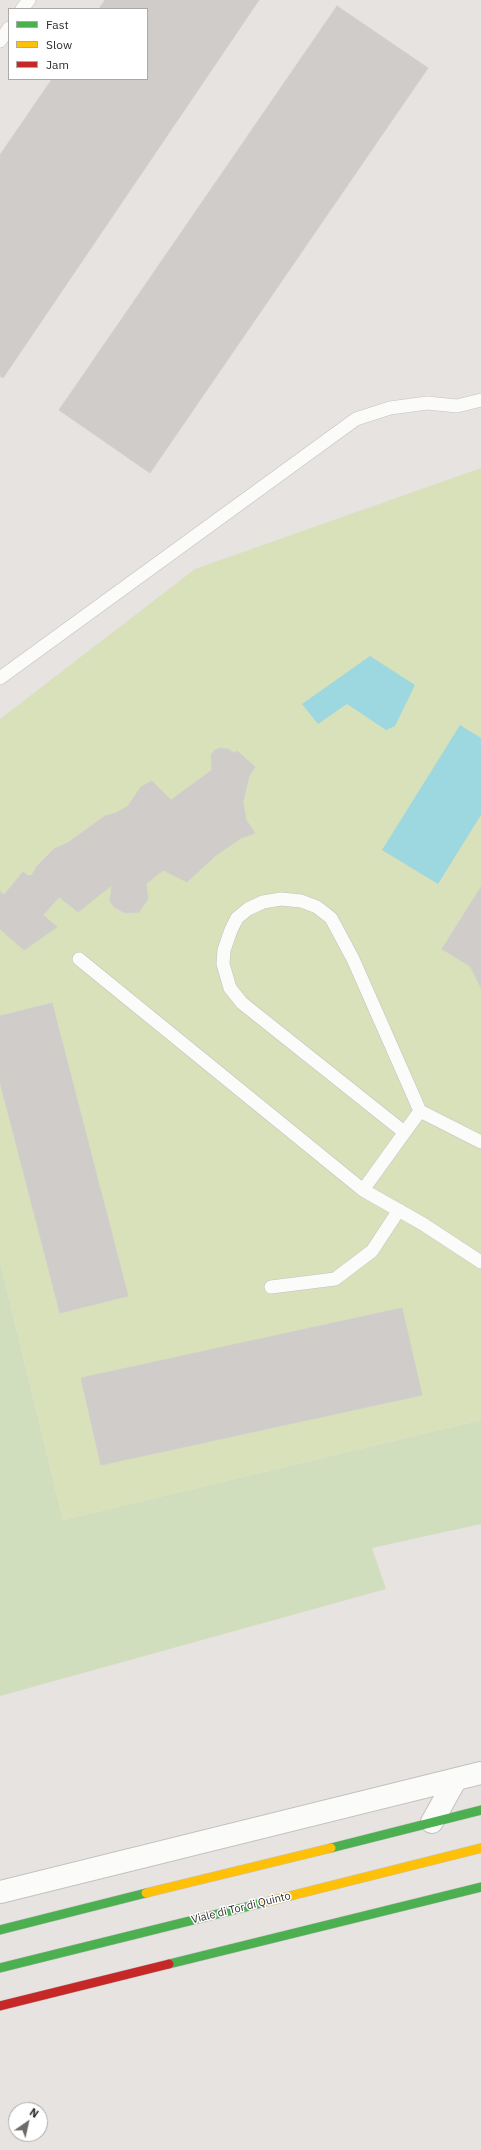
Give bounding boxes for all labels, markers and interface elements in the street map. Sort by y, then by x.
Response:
legend [8,8,148,80]
text: Fast [46,17,69,32]
text: Slow [46,37,72,52]
text: Jam [46,57,69,72]
street label: Viale di Tor di Quinto [190,1889,292,1927]
north arrow [8,2102,48,2142]
text: N [27,2105,41,2121]

